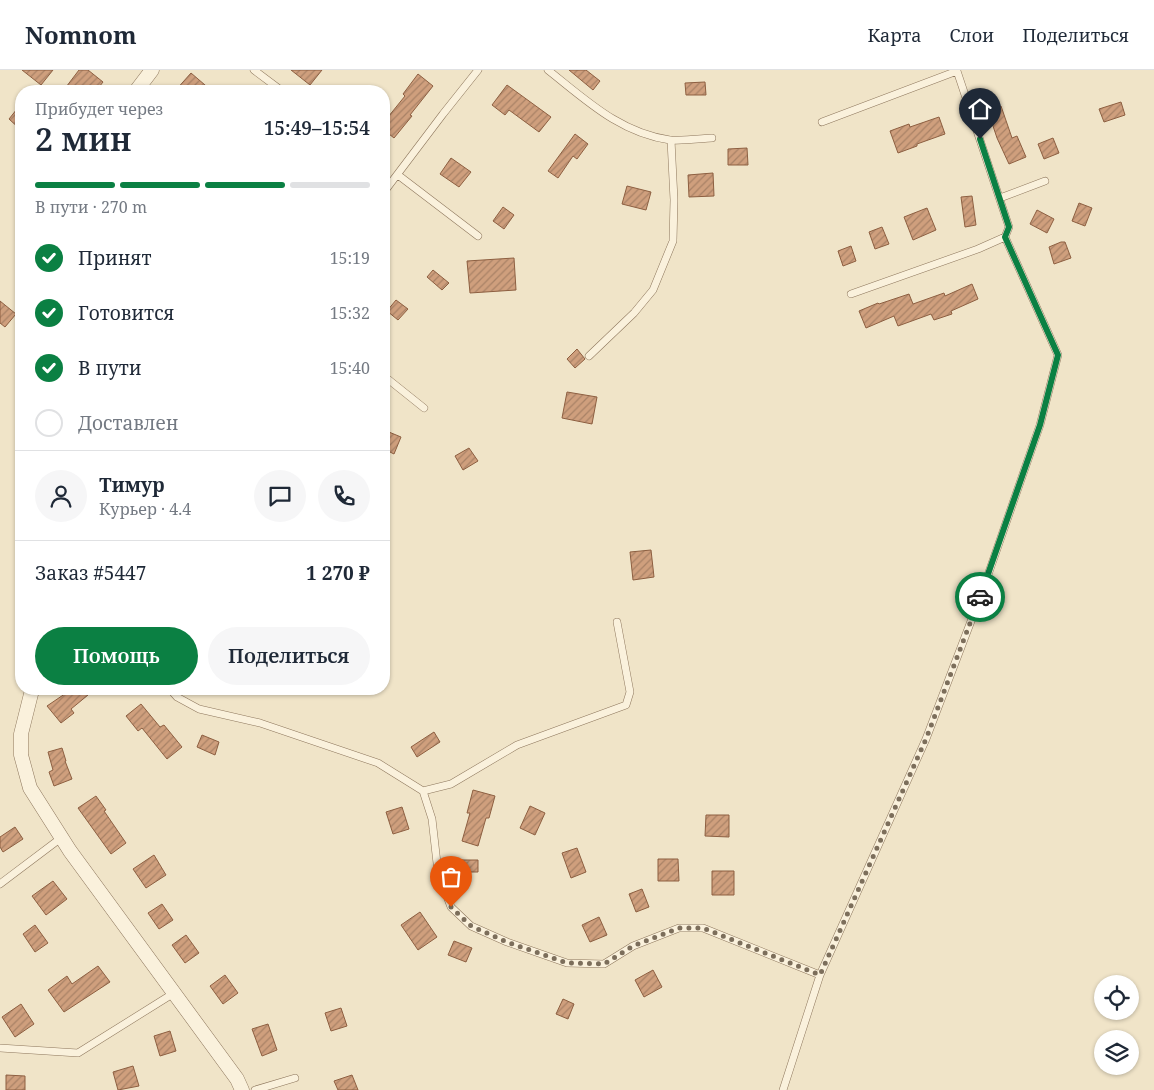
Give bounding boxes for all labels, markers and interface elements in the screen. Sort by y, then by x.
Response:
text: Nomnom [25,18,137,51]
text: Карта [867,23,922,47]
text: Слои [950,23,994,47]
text: Поделиться [1022,23,1129,47]
pin [959,88,1001,139]
icon: home [966,95,994,123]
text: Прибудет через [35,98,163,120]
text: 15:49–15:54 [264,115,370,141]
text: 2 мин [35,117,131,160]
text: В пути · 270 m [35,196,147,218]
icon: check [35,244,63,272]
text: Принят [78,245,152,271]
text: 15:19 [330,247,370,269]
icon: check [35,299,63,327]
text: Готовится [78,300,174,326]
text: 15:32 [330,302,370,324]
icon: check [35,354,63,382]
text: В пути [78,355,142,381]
text: 15:40 [330,357,370,379]
text: Доставлен [78,410,178,436]
button: person [35,470,87,522]
button: chat [254,470,306,522]
button: phone [318,470,370,522]
text: Тимур [99,472,165,498]
text: Курьер · 4.4 [99,498,191,520]
text: Заказ #5447 [35,560,146,586]
text: 1 270 ₽ [306,560,370,586]
courier [955,572,1005,622]
icon: car [966,583,994,611]
button: Помощь [35,627,198,685]
button: Поделиться [208,627,370,685]
pin [430,856,472,907]
icon: bag [437,863,465,891]
map controls [1094,975,1139,1075]
button: locate [1094,975,1139,1020]
button: layers [1094,1030,1139,1075]

